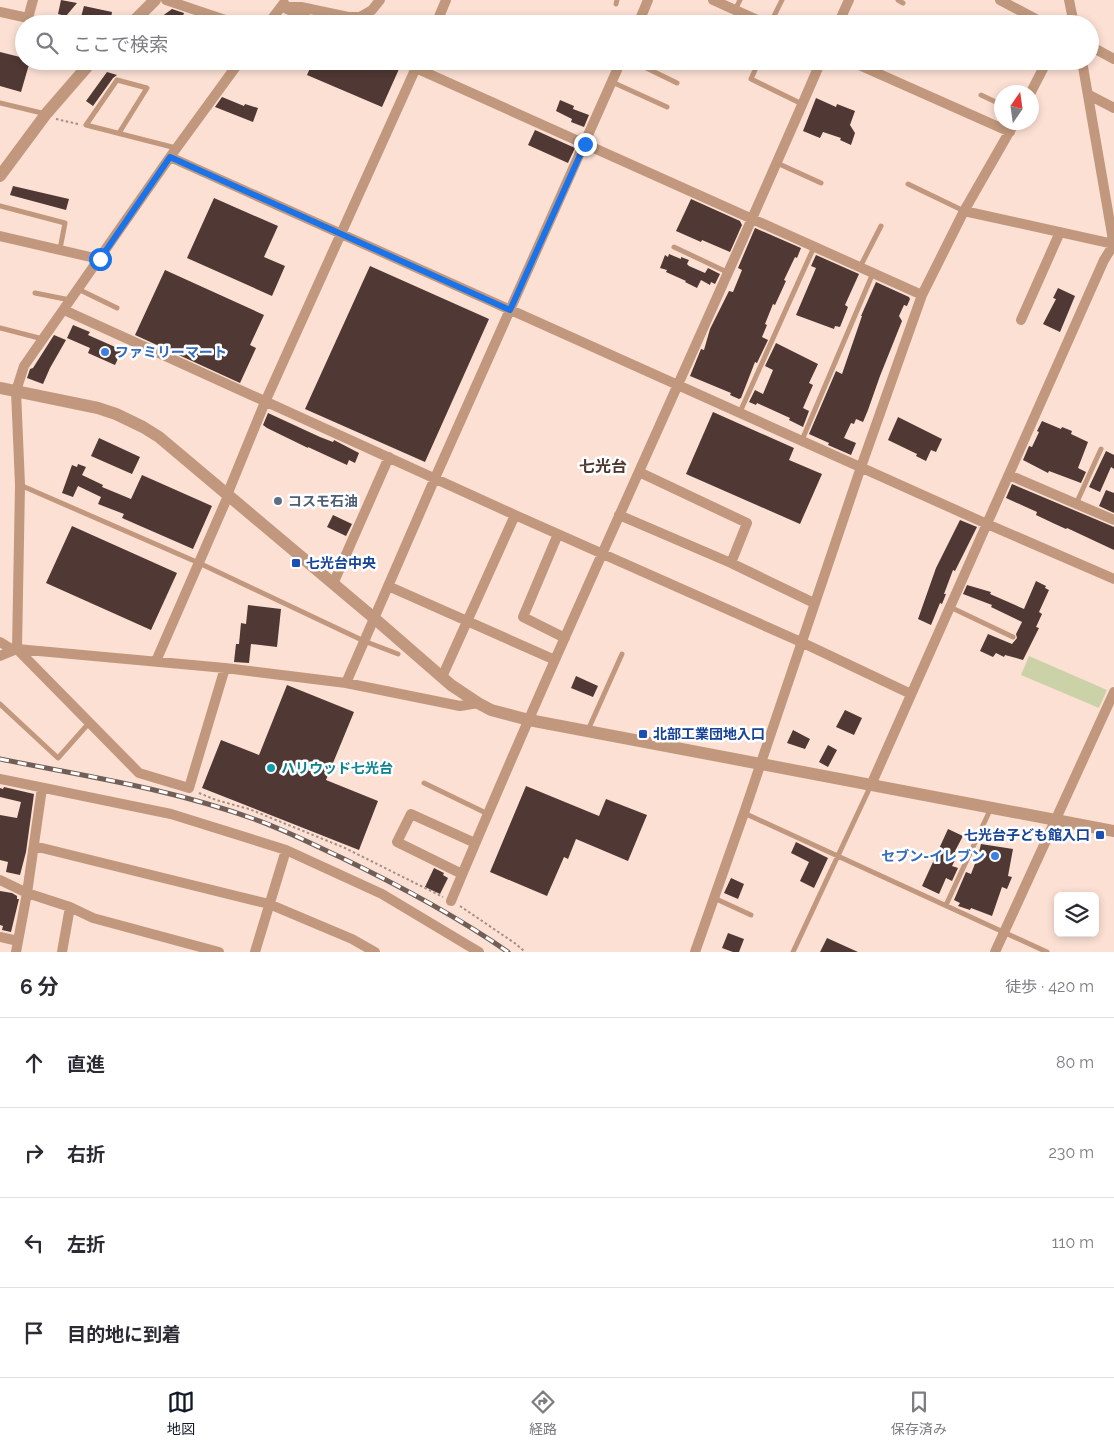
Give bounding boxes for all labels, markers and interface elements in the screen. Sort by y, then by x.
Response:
search box [15,15,1099,70]
icon: search [33,29,61,57]
text: ここで検索 [73,33,168,55]
north arrow [994,85,1039,130]
route end [574,133,597,156]
route start [89,248,112,271]
place label: ファミリーマート [115,344,227,360]
marker: ファミリーマート [99,346,111,358]
district label: 七光台 [579,457,627,476]
place label: コスモ石油 [288,493,358,509]
marker: コスモ石油 [272,495,284,507]
place label: 七光台中央 [306,555,376,571]
marker: 七光台中央 [290,557,302,569]
place label: 北部工業団地入口 [653,726,765,742]
marker: 北部工業団地入口 [637,728,649,740]
place label: ハリウッド七光台 [281,760,393,776]
marker: ハリウッド七光台 [265,762,277,774]
place label: 七光台子ども館入口 [964,827,1090,843]
marker: 七光台子ども館入口 [1094,829,1106,841]
place label: セブン-イレブン [881,848,985,864]
marker: セブン-イレブン [989,850,1001,862]
map controls [1054,892,1099,937]
button: layers [1054,892,1099,937]
text: 6 分 [20,974,59,999]
text: 徒歩 · 420 m [1005,977,1094,996]
icon: ahead [20,1049,48,1077]
text: 直進 [67,1053,105,1075]
text: 80 m [1056,1053,1094,1072]
icon: right [20,1139,48,1167]
text: 右折 [67,1143,105,1165]
text: 230 m [1049,1143,1094,1162]
icon: left [20,1229,48,1257]
text: 左折 [67,1233,105,1255]
text: 110 m [1052,1233,1094,1252]
icon: arrive [20,1319,48,1347]
text: 目的地に到着 [67,1323,181,1345]
tab: 地図 [167,1388,195,1438]
tab: 経路 [529,1388,557,1438]
tab: 保存済み [891,1388,947,1438]

